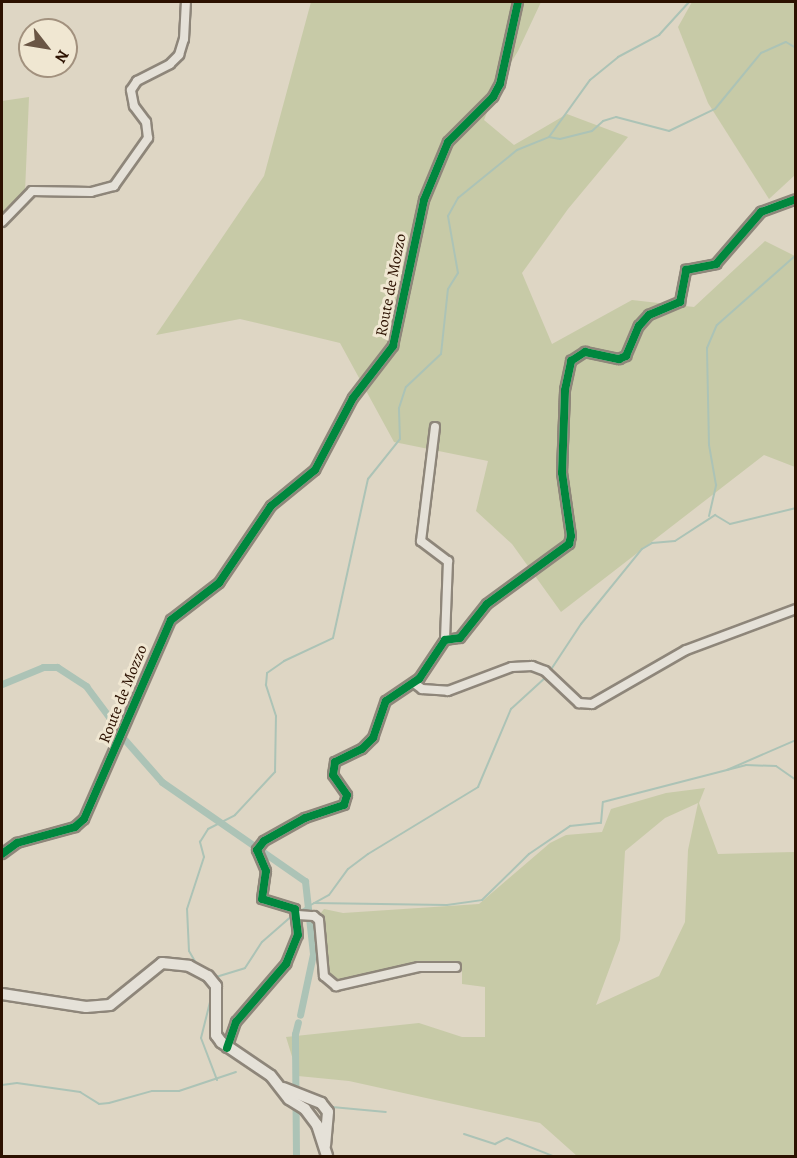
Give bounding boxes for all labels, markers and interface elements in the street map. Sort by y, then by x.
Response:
north arrow [18,18,78,78]
text: N [49,46,74,67]
street label: Route de Mozzo [372,232,410,338]
street label: Route de Mozzo [95,642,151,746]

